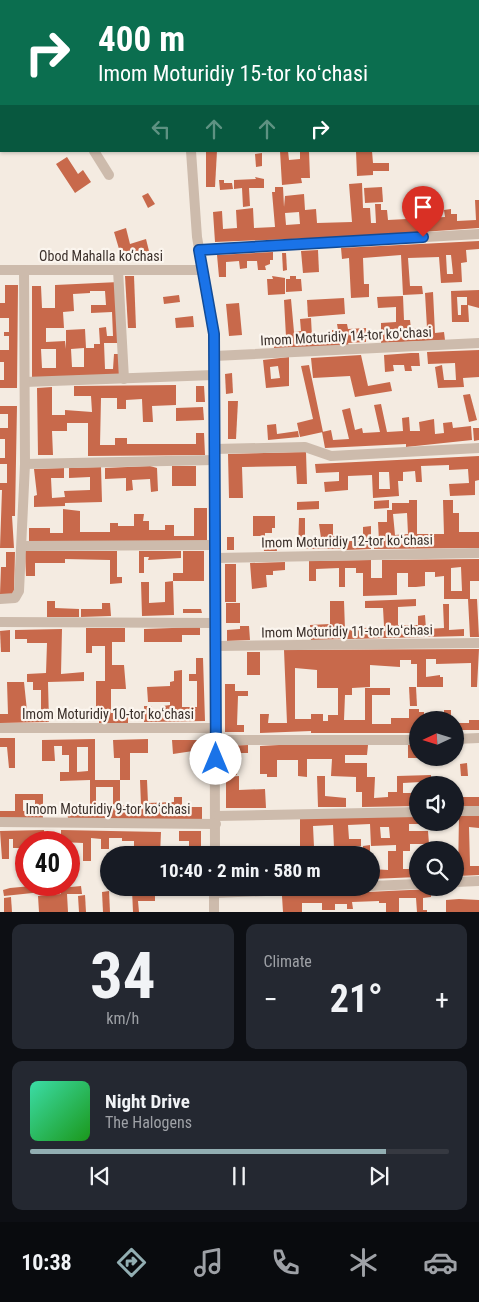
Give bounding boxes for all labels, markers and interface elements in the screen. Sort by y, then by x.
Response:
text: 400 m [98,19,185,60]
icon: right [15,20,80,85]
text: Imom Moturidiy 15-tor koʻchasi [98,61,368,86]
icon: left [147,115,175,143]
icon: ahead [200,115,228,143]
icon: ahead [253,115,281,143]
icon: right [306,115,334,143]
pin [402,186,444,237]
icon: arrive [409,193,437,221]
street label: Obod Mahalla ko‘chasi [39,248,163,264]
street label: Imom Moturidiy 14-tor koʻchasi [260,324,432,348]
street label: Imom Moturidiy 12-tor koʻchasi [261,532,433,550]
street label: Imom Moturidiy 11-tor koʻchasi [261,622,433,640]
street label: Imom Moturidiy 10-tor koʻchasi [22,706,194,722]
north arrow [409,711,464,766]
map controls [409,711,464,896]
position arrow [189,732,241,784]
button: sound [409,776,464,831]
street label: Imom Moturidiy 9-tor koʻchasi [26,801,190,817]
speed limit sign: 40 [15,831,80,896]
button: search [409,841,464,896]
text: 10:40 · 2 min · 580 m [159,859,321,882]
text: 34 [90,938,156,1014]
text: Climate [264,952,312,971]
text: 21° [330,977,383,1021]
text: − [264,983,278,1016]
text: + [435,983,449,1016]
text: km/h [106,1009,139,1028]
text: Night Drive [105,1090,190,1113]
text: The Halogens [105,1113,192,1132]
icon: previous [86,1162,114,1190]
icon: pause [225,1162,253,1190]
icon: next [365,1162,393,1190]
icon: directions [114,1245,149,1280]
icon: music [191,1245,226,1280]
icon: phone [268,1245,303,1280]
icon: climate [346,1245,381,1280]
icon: car [423,1245,458,1280]
text: 10:38 [21,1250,72,1275]

